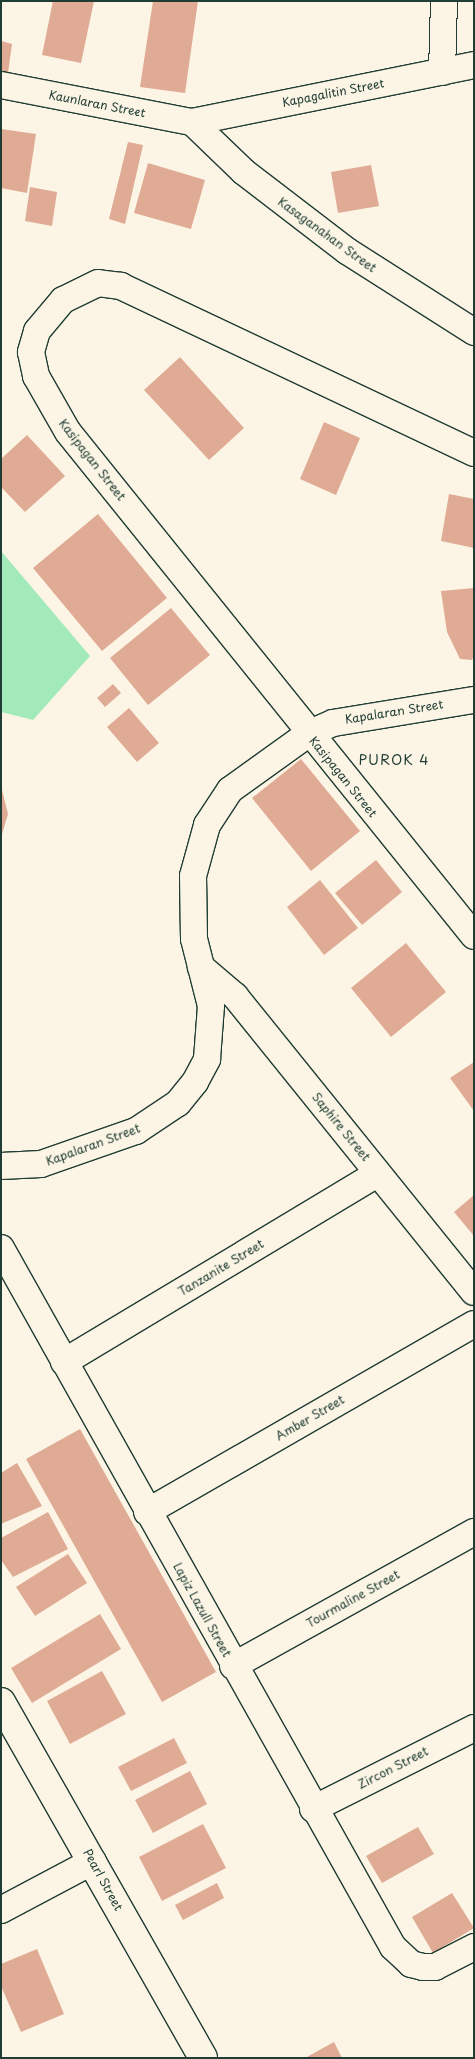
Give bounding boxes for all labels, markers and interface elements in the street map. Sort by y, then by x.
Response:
street label: Kapagalitin Street [280,76,386,110]
street label: Kaunlaran Street [47,87,147,121]
street label: Kasaganahan Street [275,195,379,275]
street label: Kasipagan Street [56,416,128,504]
street label: Kapalaran Street [344,697,444,727]
street label: Kasipagan Street [306,734,380,820]
district label: PUROK 4 [357,752,431,768]
street label: Saphire Street [309,1090,373,1164]
street label: Kapalaran Street [44,1121,142,1169]
street label: Tanzanite Street [176,1237,266,1299]
street label: Amber Street [272,1392,348,1444]
street label: Lapiz Lazull Street [170,1560,234,1660]
street label: Tourmaline Street [304,1567,402,1631]
street label: Zircon Street [356,1744,430,1792]
street label: Pearl Street [80,1846,126,1914]

